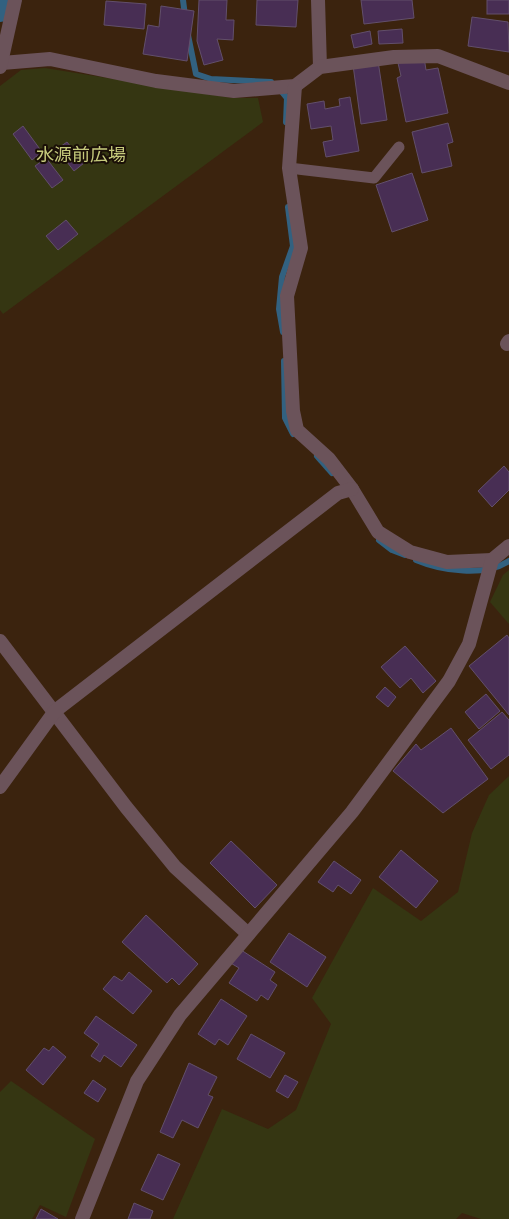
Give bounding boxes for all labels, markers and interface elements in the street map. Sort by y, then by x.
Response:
park label: 水源前広場 [36,143,126,165]

